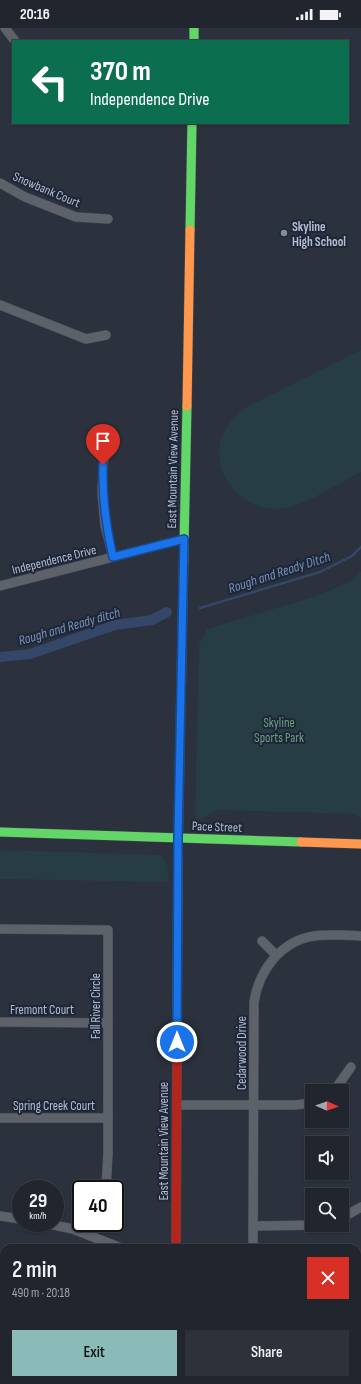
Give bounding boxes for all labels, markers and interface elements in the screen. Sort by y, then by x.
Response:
text: 20:16 [20,5,50,24]
text: 370 m [90,55,151,88]
icon: left [24,56,76,108]
text: Independence Drive [90,89,210,110]
street label: Snowbank Court [11,169,83,211]
place label: Skyline High School [292,219,346,250]
marker: Skyline High School [279,228,289,238]
street label: East Mountain View Avenue [164,410,182,528]
pin [86,424,120,465]
icon: arrive [92,430,114,452]
street label: Independence Drive [10,542,98,578]
water label: Rough and Ready Ditch [226,548,332,597]
water label: Rough and Ready ditch [16,604,122,649]
park label: Skyline Sports Park [254,715,304,746]
street label: Pace Street [192,818,242,836]
street label: Fall River Circle [88,973,104,1039]
street label: Fremont Court [10,1002,74,1018]
street label: Cedarwood Drive [234,1016,250,1090]
position arrow [156,1021,198,1063]
street label: East Mountain View Avenue [156,1082,172,1200]
north arrow [305,1084,349,1128]
map controls [305,1084,349,1232]
street label: Spring Creek Court [13,1098,95,1114]
button: sound [305,1136,349,1180]
speed limit sign: 40 [72,1180,124,1232]
button: search [305,1188,349,1232]
text: 29 [29,1189,47,1213]
text: km/h [29,1210,47,1222]
text: 2 min [12,1255,57,1284]
button: close [307,1257,349,1299]
text: 490 m · 20:18 [12,1285,70,1301]
button: Exit [12,1330,177,1376]
button: Share [185,1330,349,1376]

